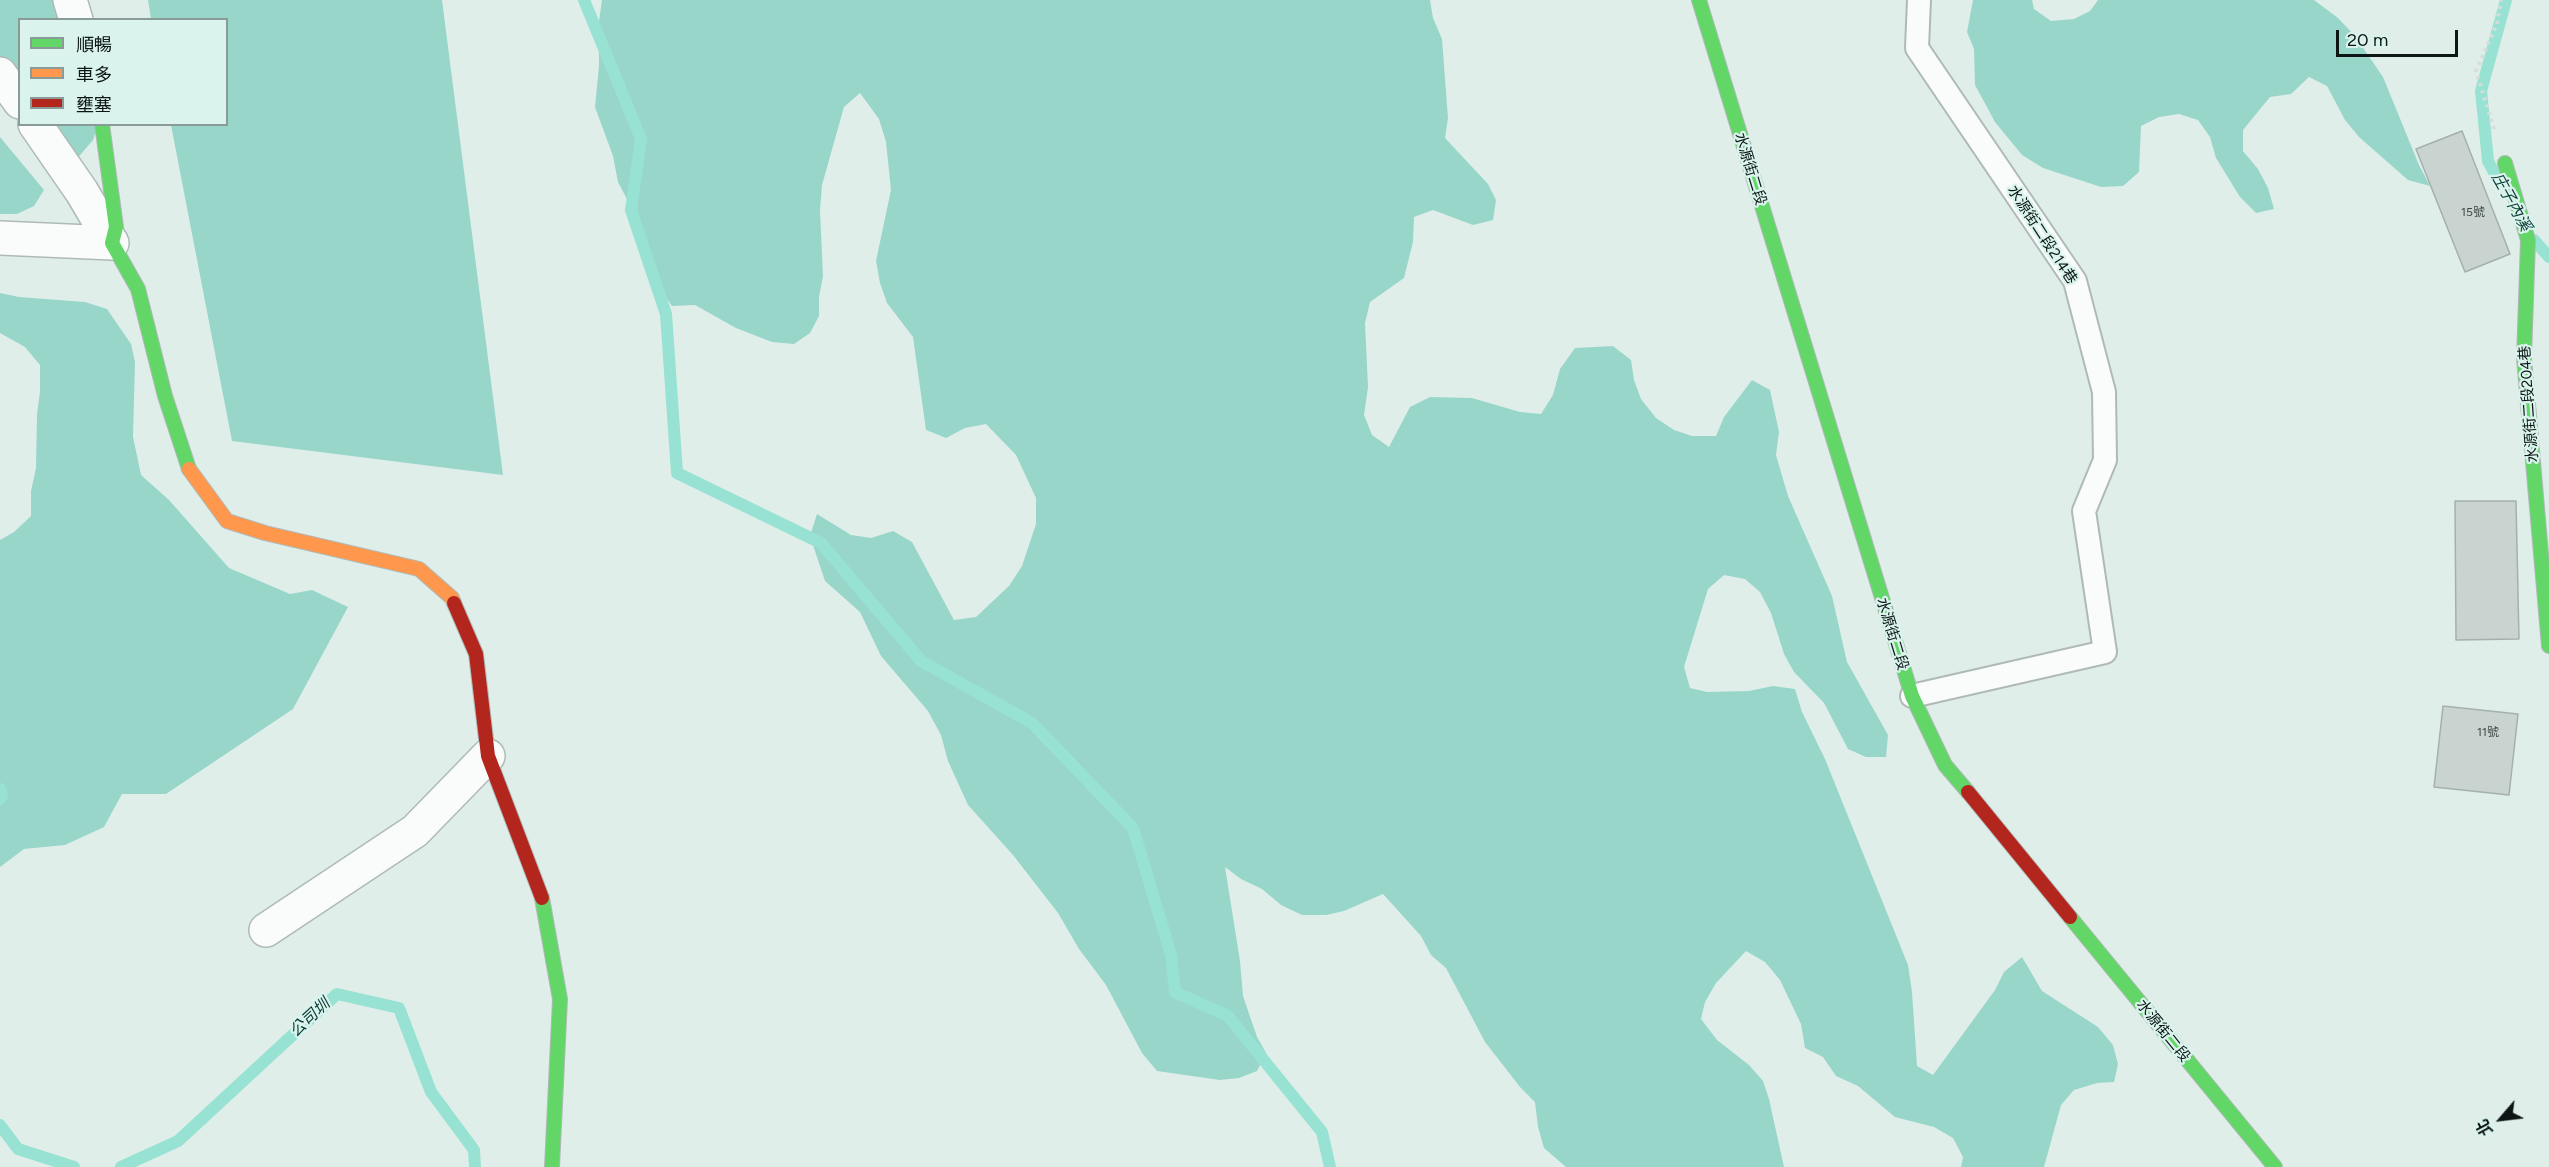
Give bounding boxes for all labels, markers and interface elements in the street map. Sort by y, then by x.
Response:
legend [18,18,228,126]
scale bar [2339,18,2460,56]
text: 20 m [2347,29,2388,51]
text: 順暢 [76,34,112,56]
text: 車多 [76,64,112,86]
text: 壅塞 [76,94,112,116]
street label: 水源街二段 [1730,131,1770,207]
water label: 庄子內溪 [2487,169,2535,235]
street label: 水源街二段214巷 [2003,182,2081,288]
house number: 15號 [2461,205,2485,219]
street label: 水源街二段204巷 [2516,345,2542,463]
street label: 水源街二段 [1872,596,1912,672]
house number: 11號 [2477,725,2499,739]
water label: 公司圳 [286,995,334,1041]
street label: 水源街二段 [2132,996,2194,1066]
north arrow [2471,1089,2531,1149]
text: 北 [2473,1116,2497,1139]

